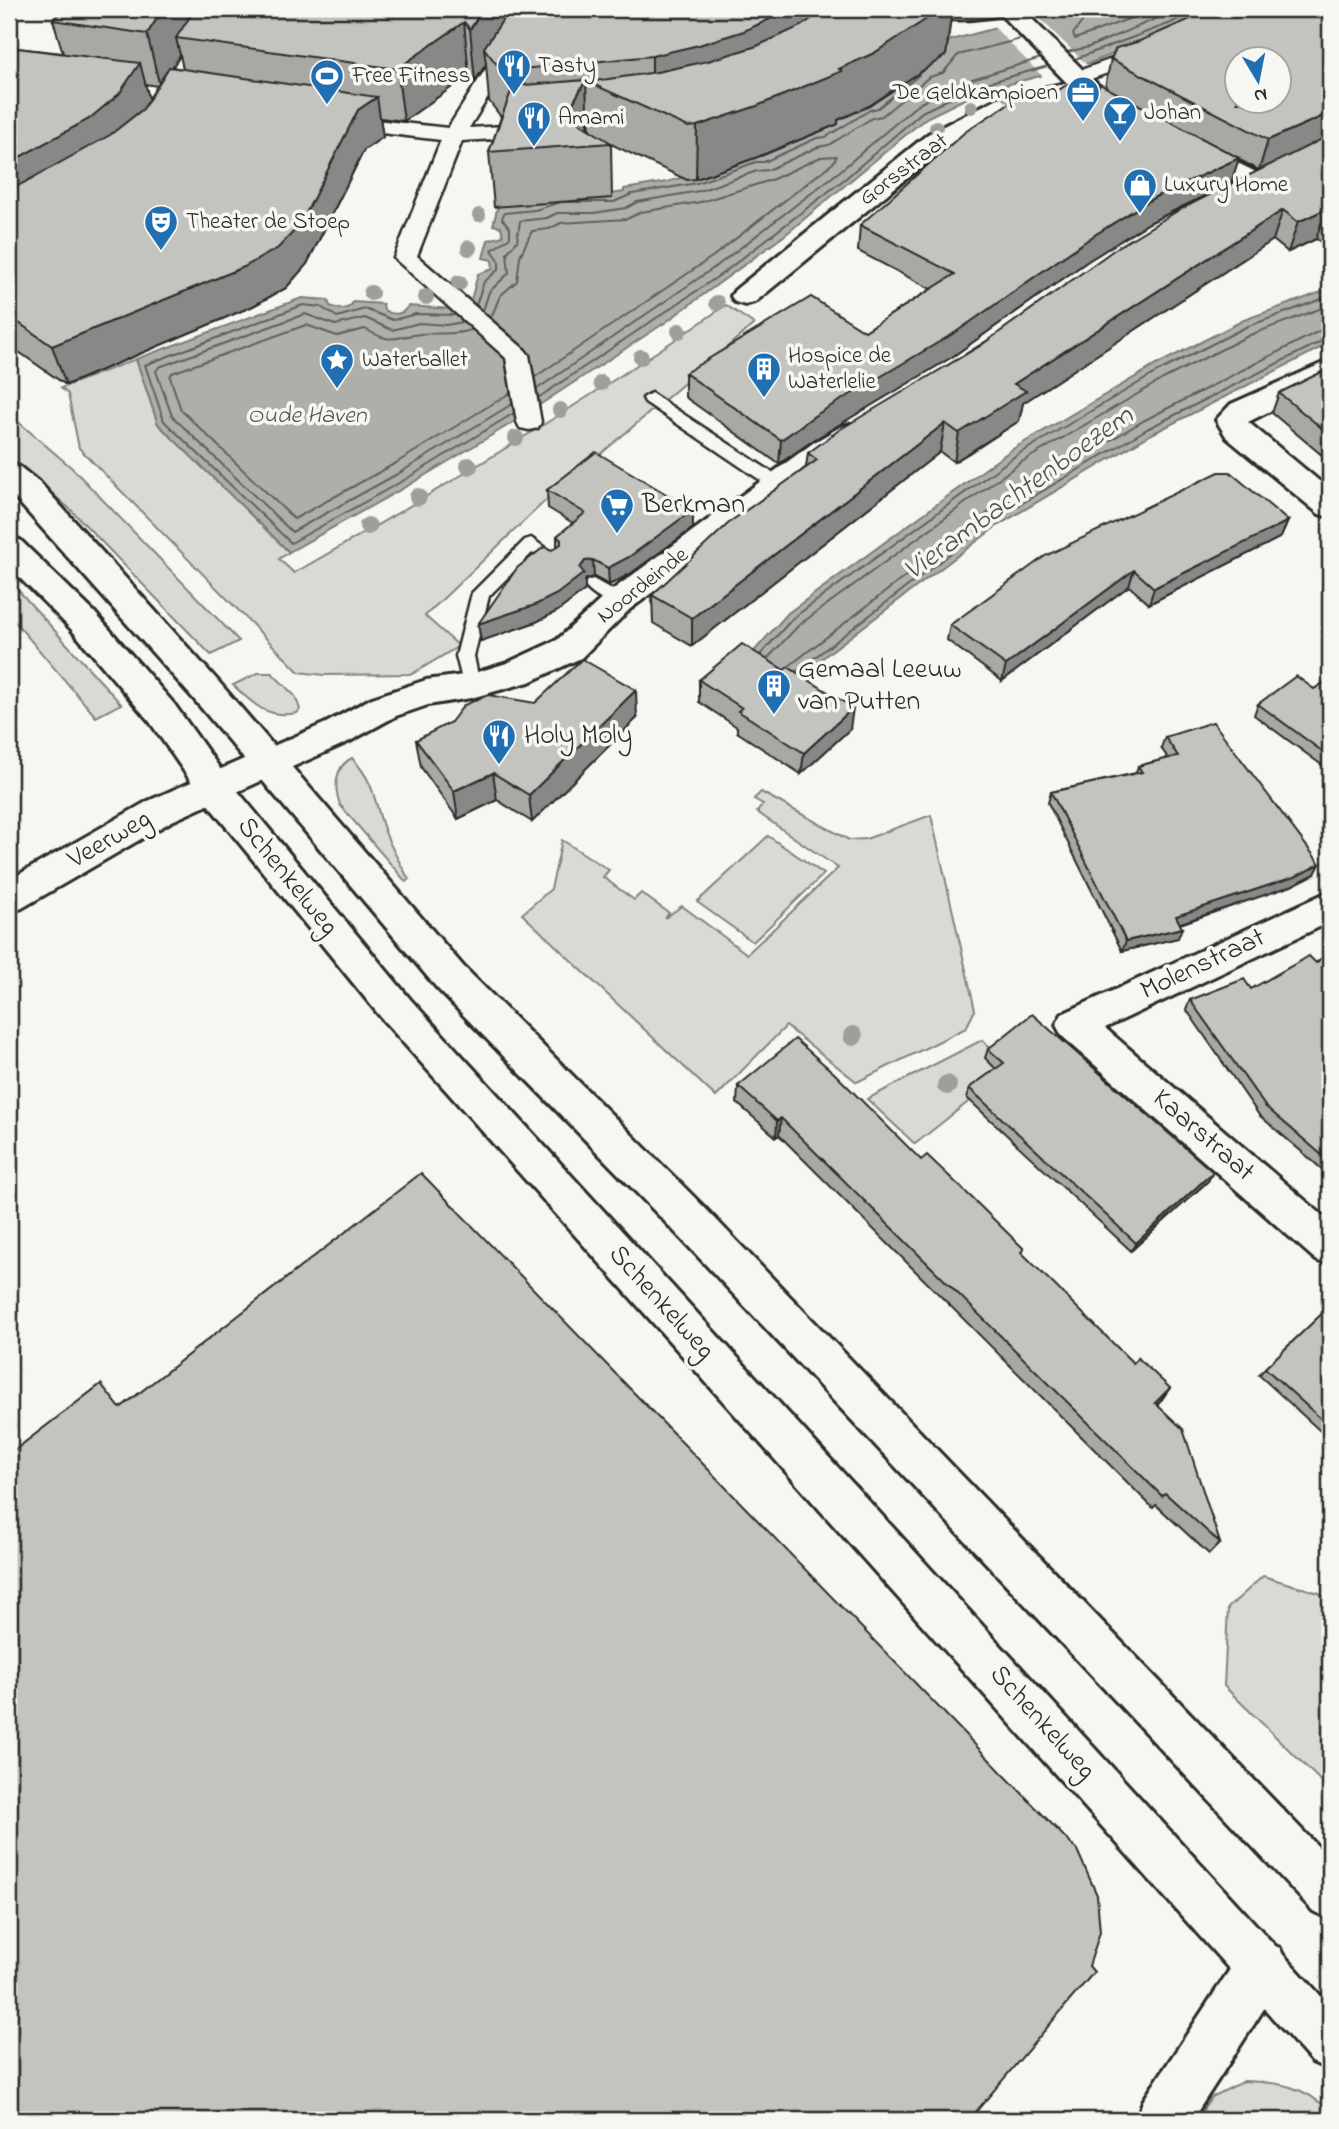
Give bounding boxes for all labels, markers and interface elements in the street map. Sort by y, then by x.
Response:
north arrow [1224,46,1294,116]
restaurant icon: Tasty [495,47,533,96]
place label: Tasty [538,50,596,85]
sports icon: Free Fitness [308,57,346,106]
place label: Free Fitness [351,60,470,93]
office icon: De Geldkampioen [1064,74,1102,123]
place label: De Geldkampioen [892,77,1058,110]
text: N [1252,80,1269,109]
bar icon: Johan [1101,94,1139,143]
place label: Johan [1144,97,1201,130]
restaurant icon: Amami [515,99,553,148]
place label: Amami [558,102,624,135]
street label: Gorsstraat [852,125,956,215]
shop icon: Luxury Home [1121,166,1159,215]
place label: Luxury Home [1164,169,1289,204]
theatre icon: Theater de Stoep [142,203,180,252]
place label: Theater de Stoep [186,206,350,239]
place label: Hospice de Waterlelie [788,340,892,399]
place icon: Waterballet [318,341,356,390]
place label: Waterballet [362,344,468,377]
building icon: Hospice de Waterlelie [745,350,783,399]
water label: Vierambachtenboezem [895,395,1144,593]
water label: Oude Haven [247,399,368,434]
place label: Berkman [641,485,745,526]
supermarket icon: Berkman [598,486,636,535]
street label: Noordeinde [590,539,696,632]
place label: Gemaal Leeuw van Putten [798,650,962,723]
building icon: Gemaal Leeuw van Putten [755,667,793,716]
place label: Holy Moly [524,716,632,757]
restaurant icon: Holy Moly [480,717,518,766]
street label: Veerweg [60,800,159,881]
street label: Schenkelweg [226,808,348,946]
street label: Molenstraat [1134,918,1272,1012]
street label: Kaarstraat [1143,1080,1263,1192]
street label: Schenkelweg [598,1236,724,1370]
street label: Schenkelweg [979,1656,1105,1790]

